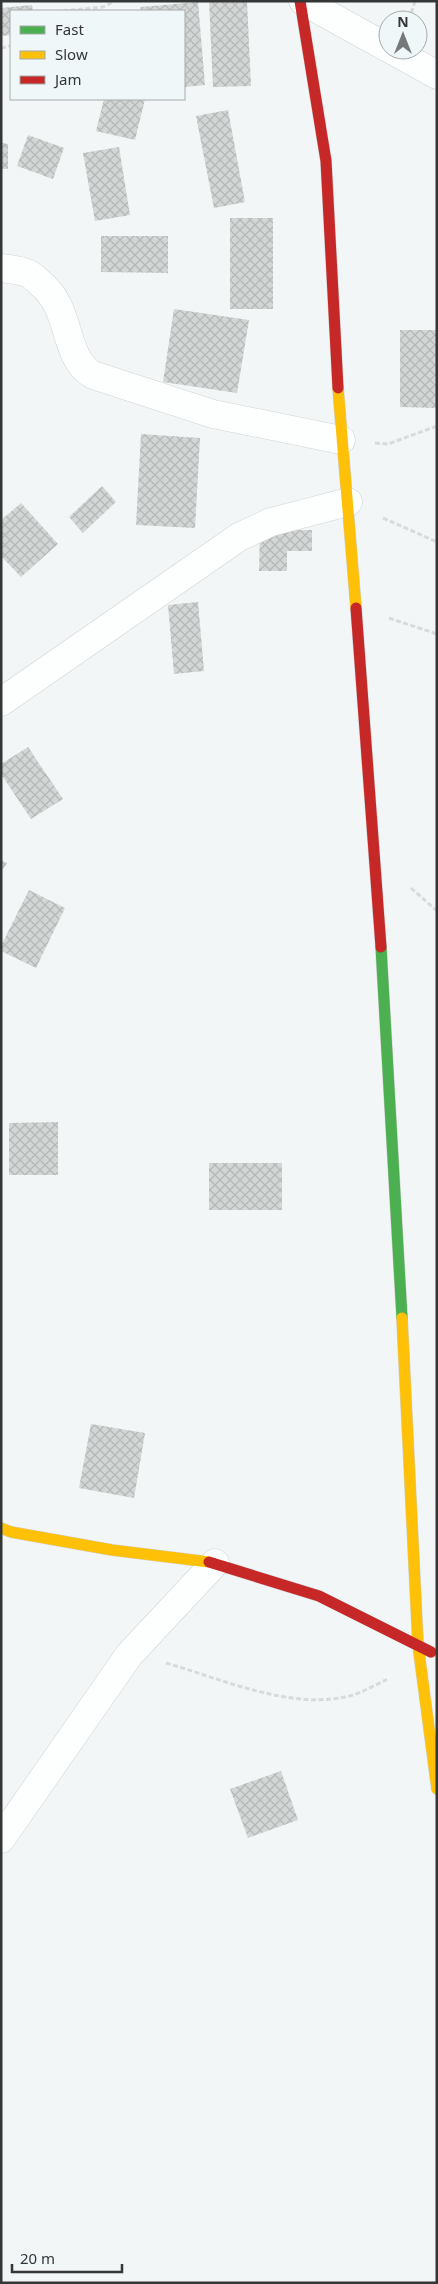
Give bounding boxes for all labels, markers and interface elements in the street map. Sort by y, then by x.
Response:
legend [10,10,185,100]
north arrow [378,10,428,60]
text: N [397,12,409,31]
text: Fast [55,19,84,39]
text: Slow [55,44,88,64]
text: Jam [53,69,82,89]
scale bar [12,2242,122,2274]
text: 20 m [20,2248,55,2268]

